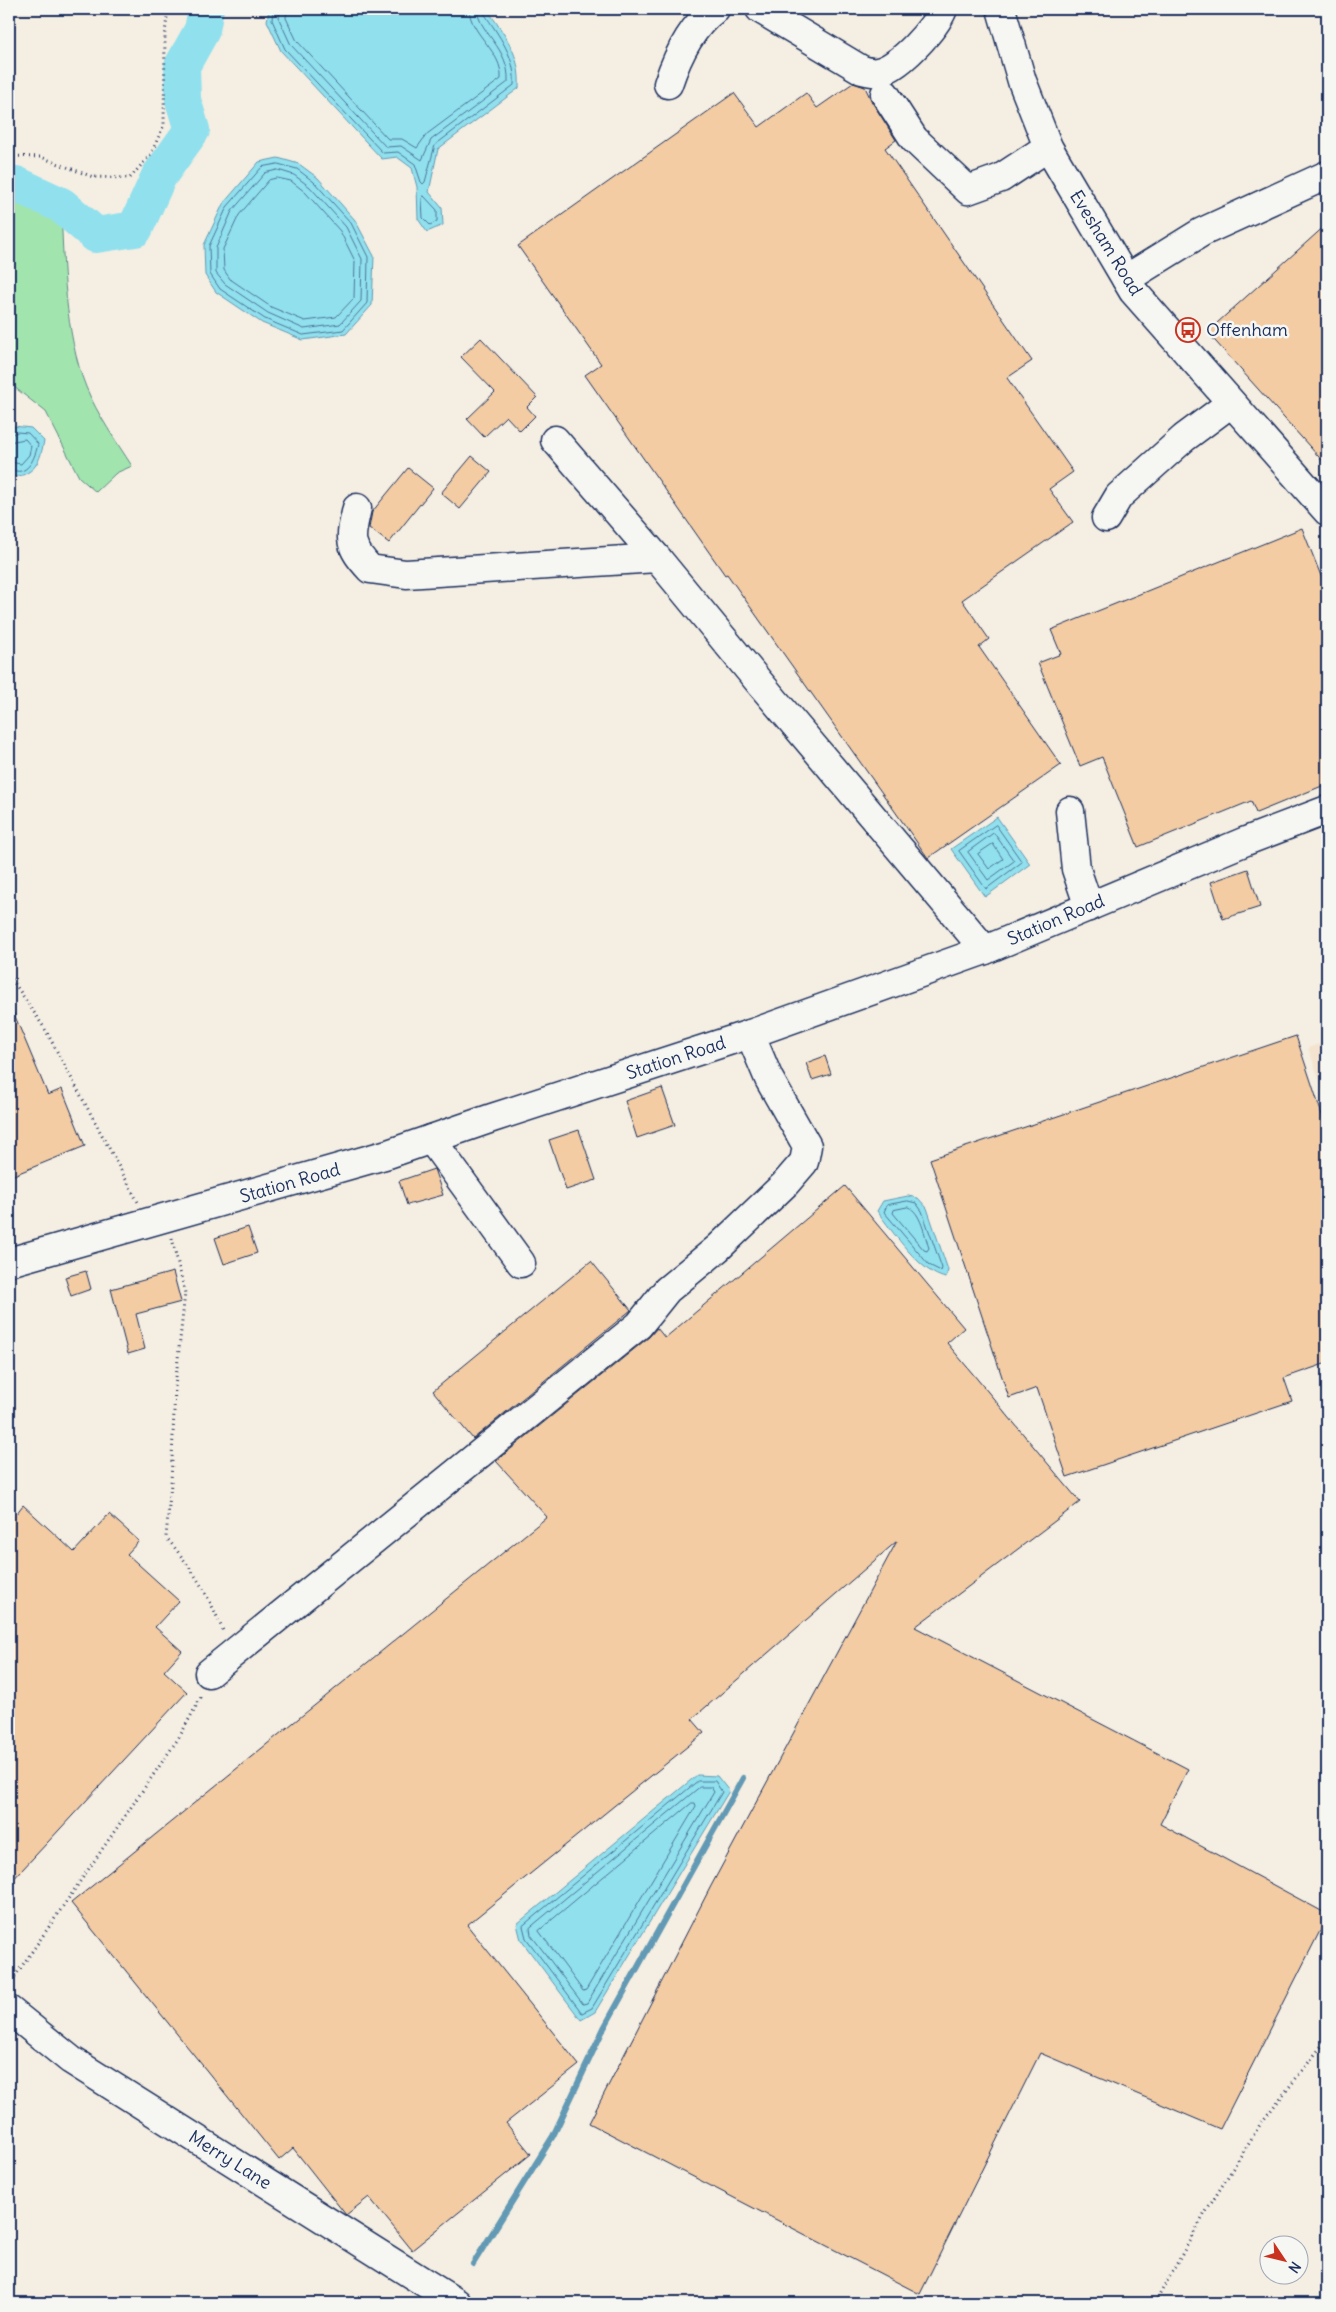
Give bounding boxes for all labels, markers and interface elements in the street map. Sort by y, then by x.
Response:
street label: Evesham Road [1065,186,1148,300]
bus stop icon: Offenham [1175,317,1201,343]
place label: Offenham [1206,318,1288,341]
street label: Station Road [1004,889,1108,950]
street label: Station Road [623,1031,729,1084]
street label: Station Road [237,1157,343,1208]
street label: Merry Lane [185,2125,276,2194]
north arrow [1258,2234,1308,2284]
text: N [1284,2258,1305,2277]

